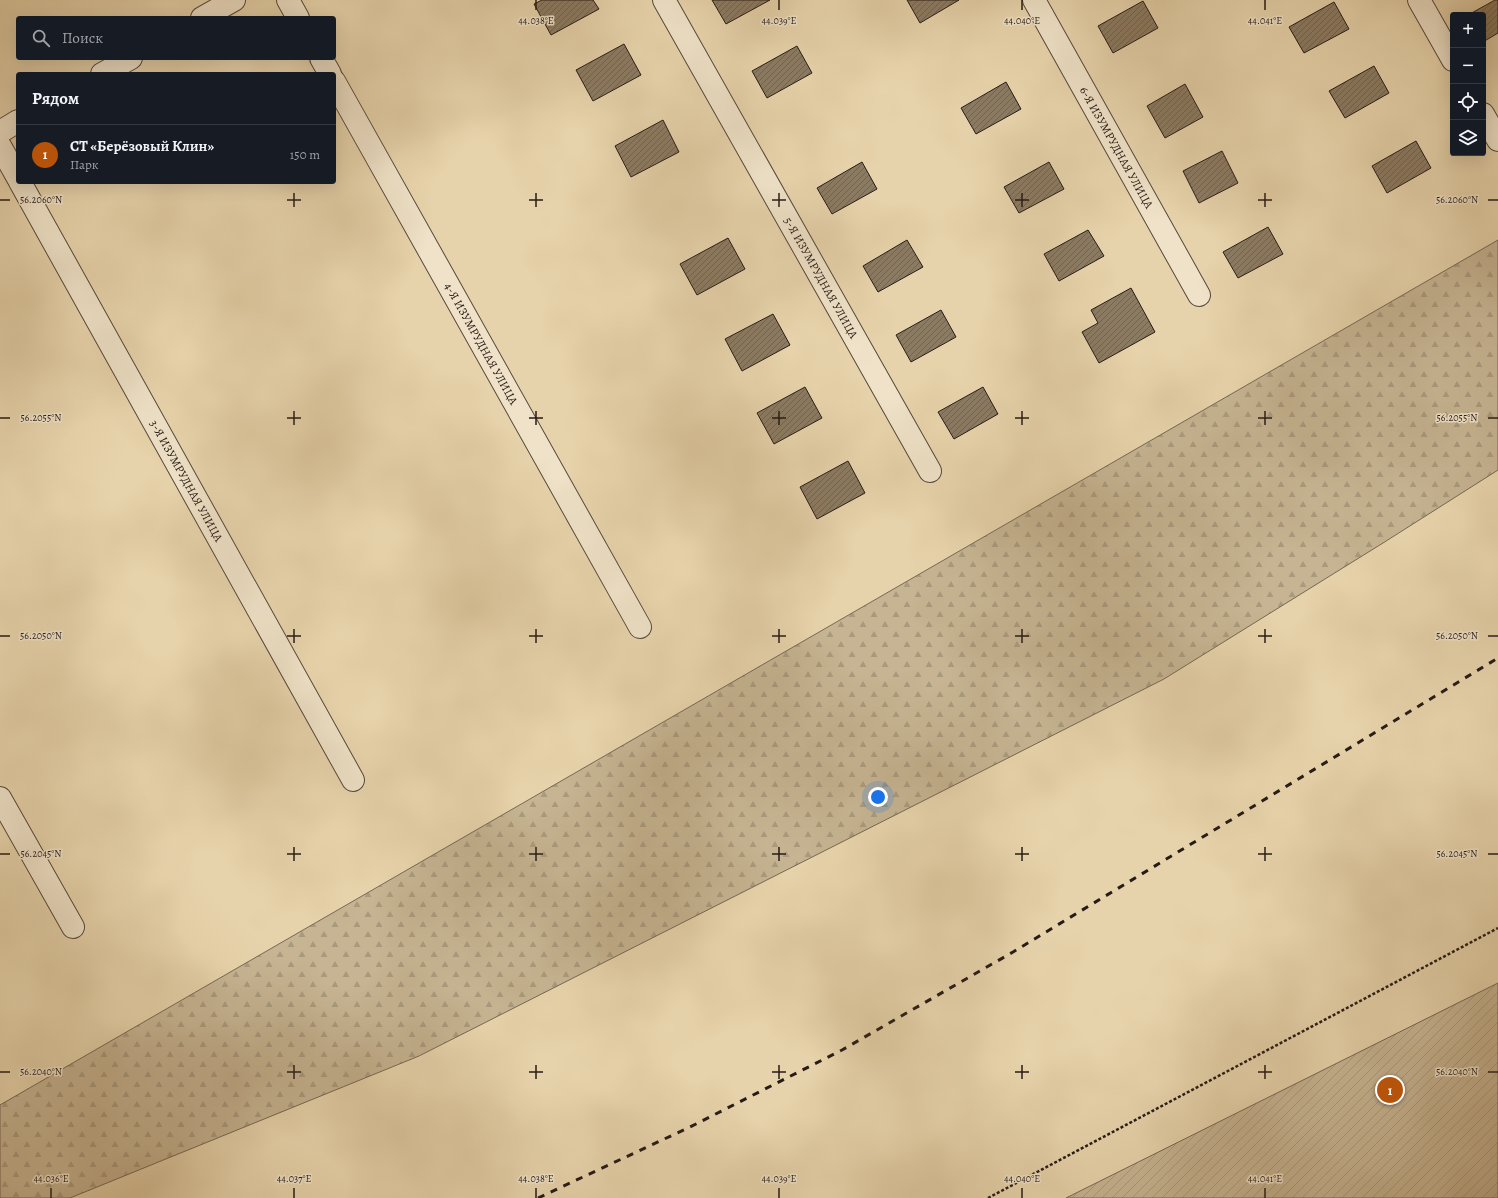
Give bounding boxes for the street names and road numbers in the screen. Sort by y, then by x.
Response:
street label: 6-Я ИЗУМРУДНАЯ УЛИЦА [1076,84,1158,212]
street label: 5-Я ИЗУМРУДНАЯ УЛИЦА [780,214,862,342]
street label: 4-Я ИЗУМРУДНАЯ УЛИЦА [441,280,522,408]
street label: 3-Я ИЗУМРУДНАЯ УЛИЦА [146,417,227,545]

